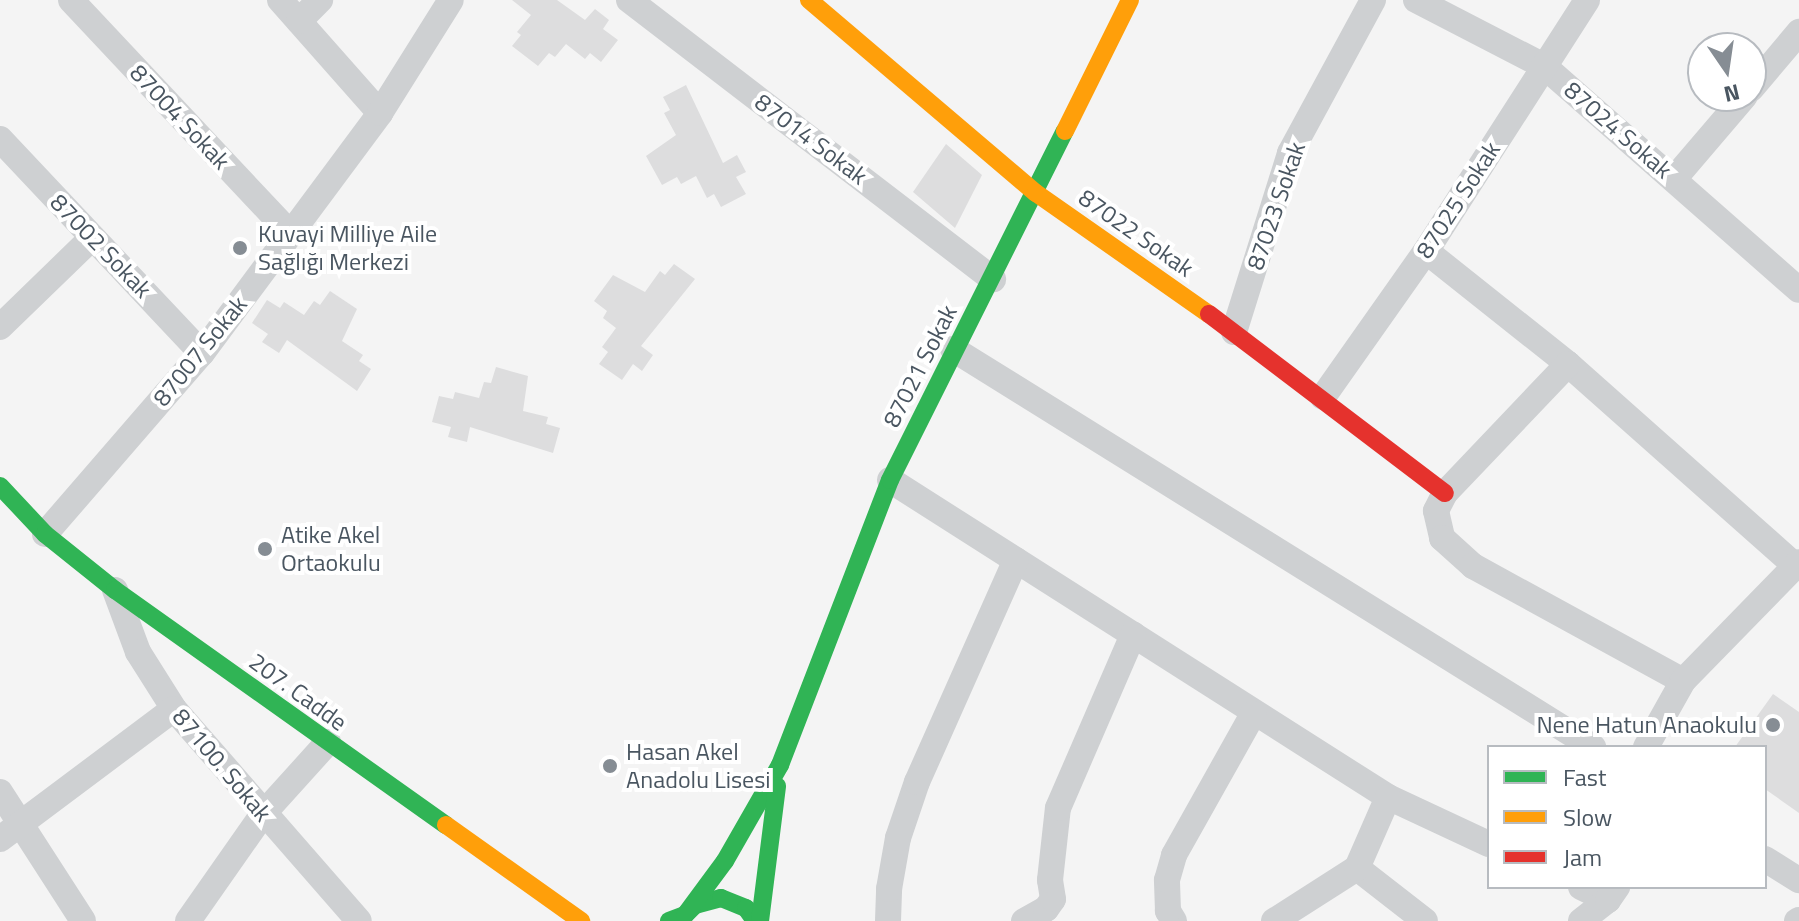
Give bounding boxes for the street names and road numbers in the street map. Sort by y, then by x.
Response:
street label: 87004 Sokak [124,59,236,175]
street label: 87024 Sokak [1558,75,1678,185]
street label: 87014 Sokak [749,87,873,191]
street label: 87025 Sokak [1410,136,1506,264]
street label: 87023 Sokak [1241,138,1311,274]
street label: 87022 Sokak [1073,183,1199,283]
street label: 87002 Sokak [44,188,158,304]
street label: 87007 Sokak [147,290,253,412]
street label: 87021 Sokak [877,300,963,432]
street label: 207. Cadde [244,647,352,737]
street label: 87100. Sokak [167,703,277,827]

